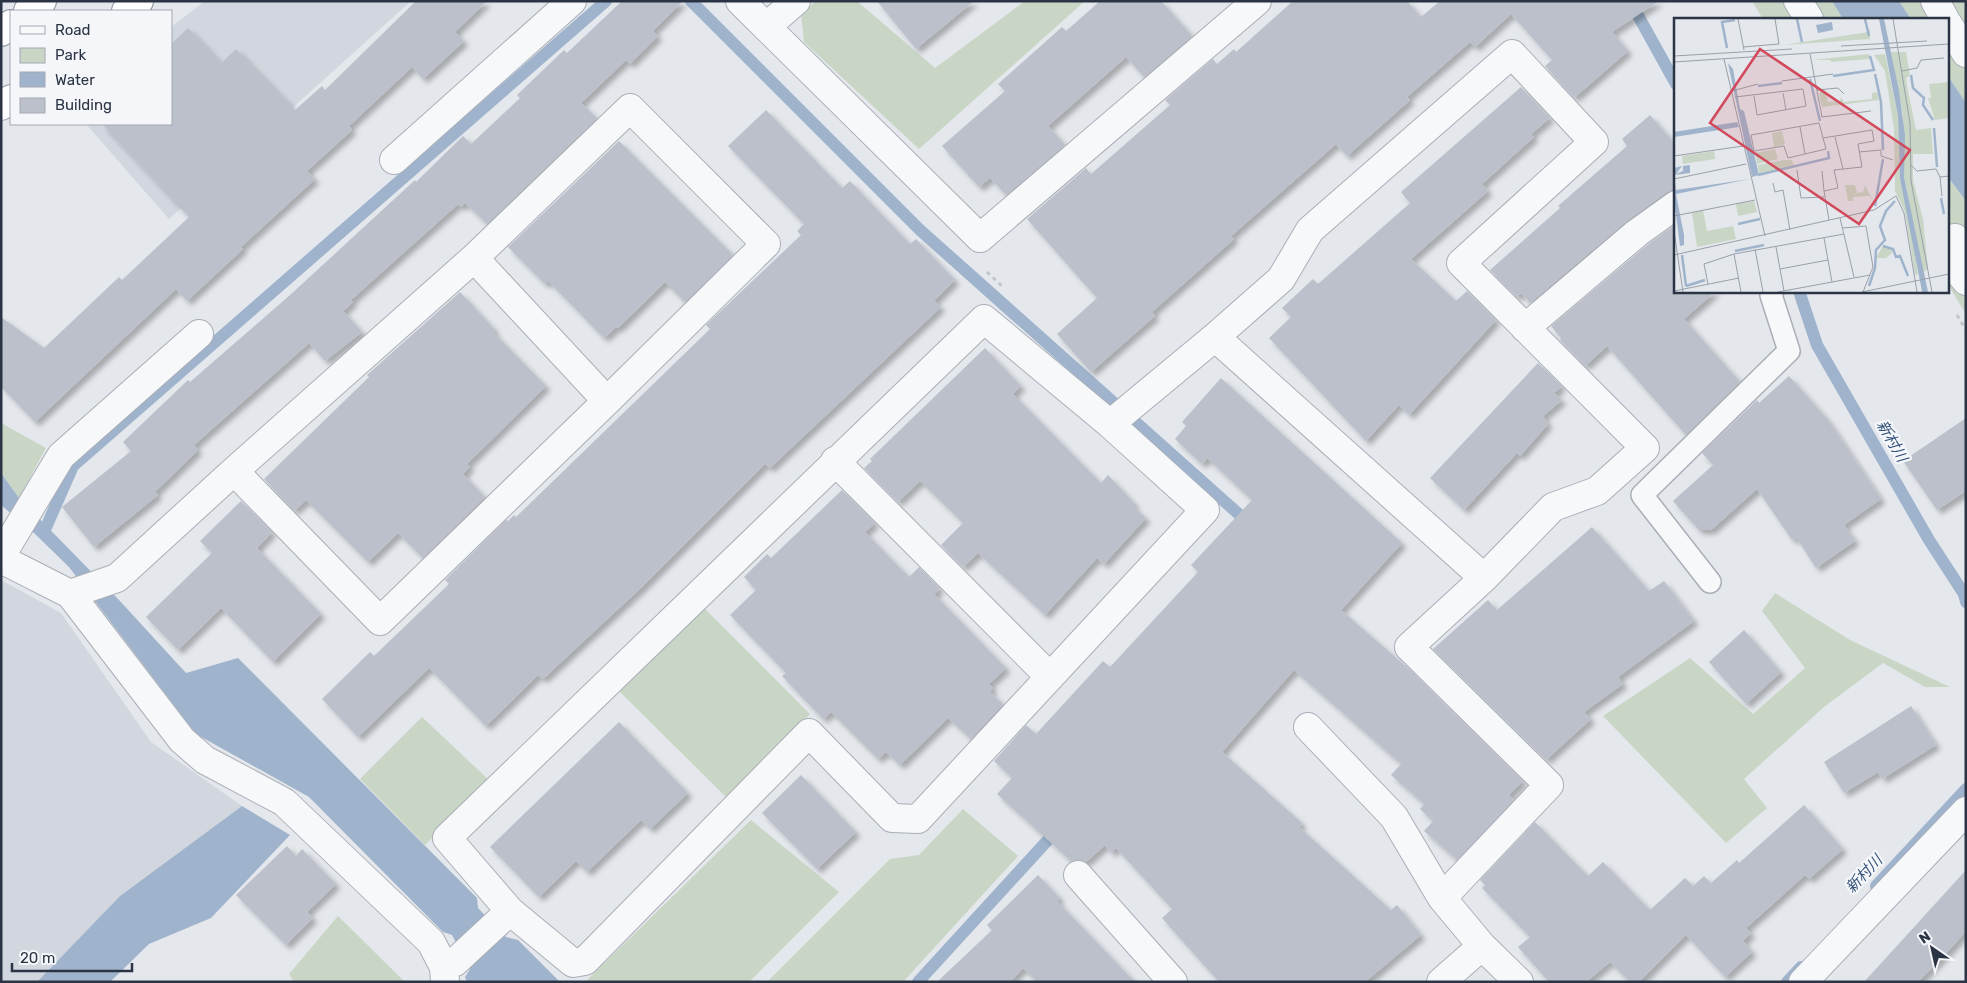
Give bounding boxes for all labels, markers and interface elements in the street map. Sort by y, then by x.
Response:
legend [10,10,172,125]
inset map [1674,18,1950,292]
text: Road [55,21,91,39]
text: Park [55,46,86,64]
text: Water [55,71,95,89]
text: Building [55,96,112,114]
water label: 新村川 [1873,417,1912,467]
water label: 新村川 [1842,850,1887,897]
north arrow [1907,923,1957,973]
text: N [1916,928,1934,948]
scale bar [12,940,132,972]
text: 20 m [20,949,55,967]

